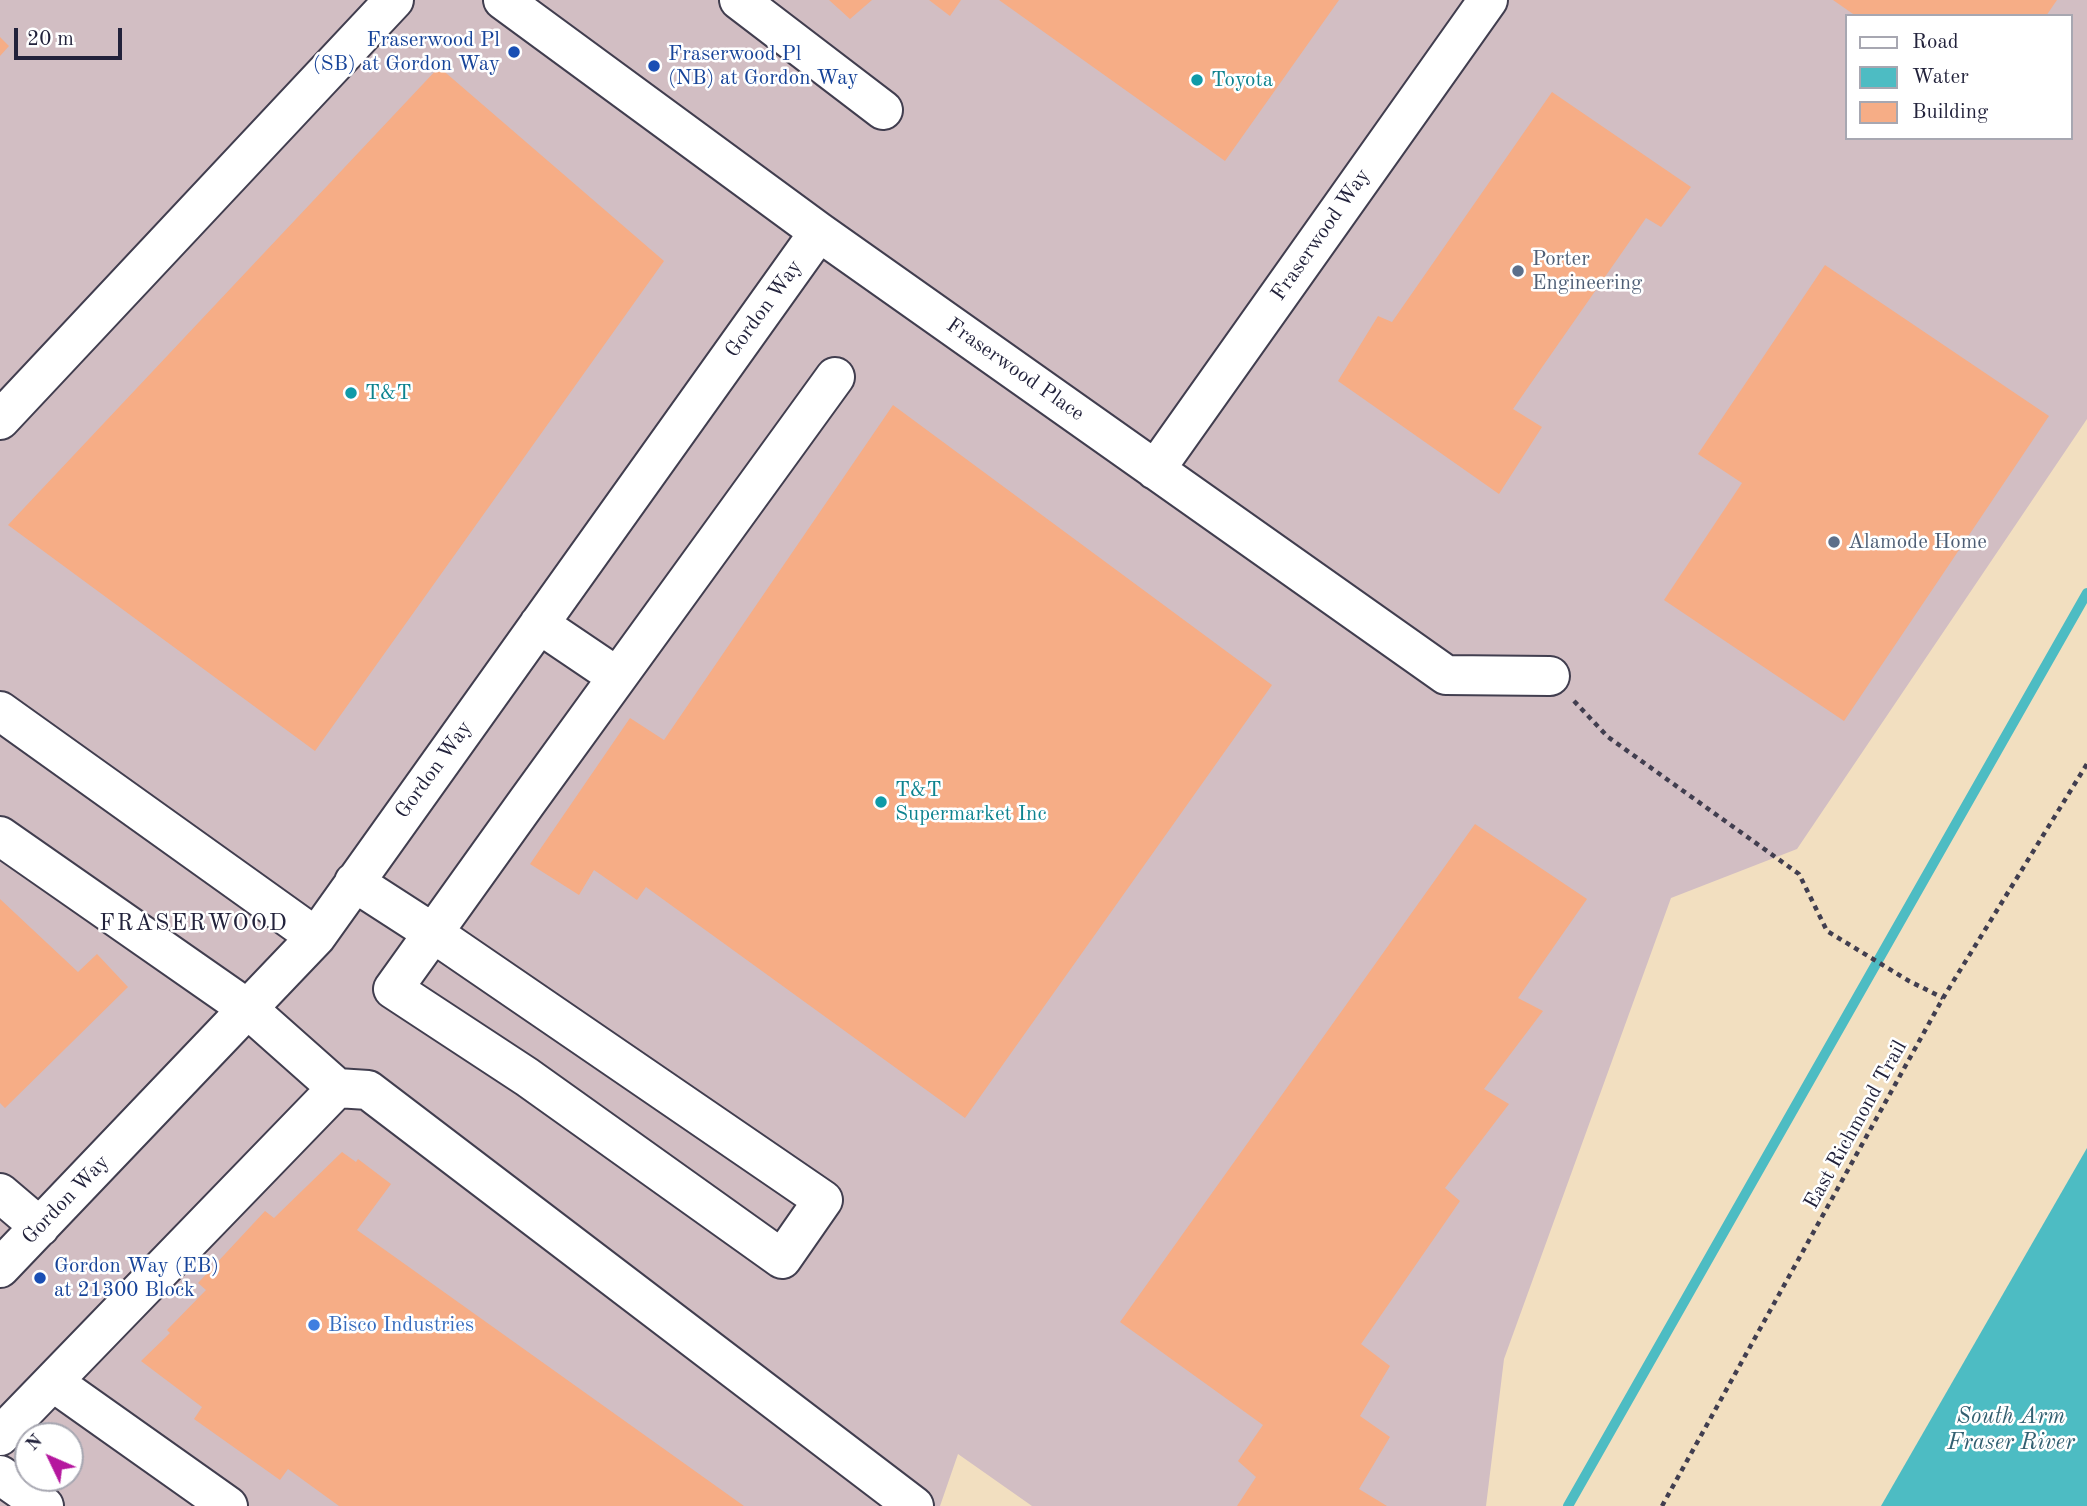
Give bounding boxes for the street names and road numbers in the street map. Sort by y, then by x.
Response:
street label: Fraserwood Way [1266,164,1376,306]
street label: Gordon Way [720,255,808,363]
street label: Fraserwood Place [941,313,1089,427]
street label: Gordon Way [390,716,478,824]
street label: East Richmond Trail [1799,1036,1913,1214]
street label: Gordon Way [17,1150,115,1250]

